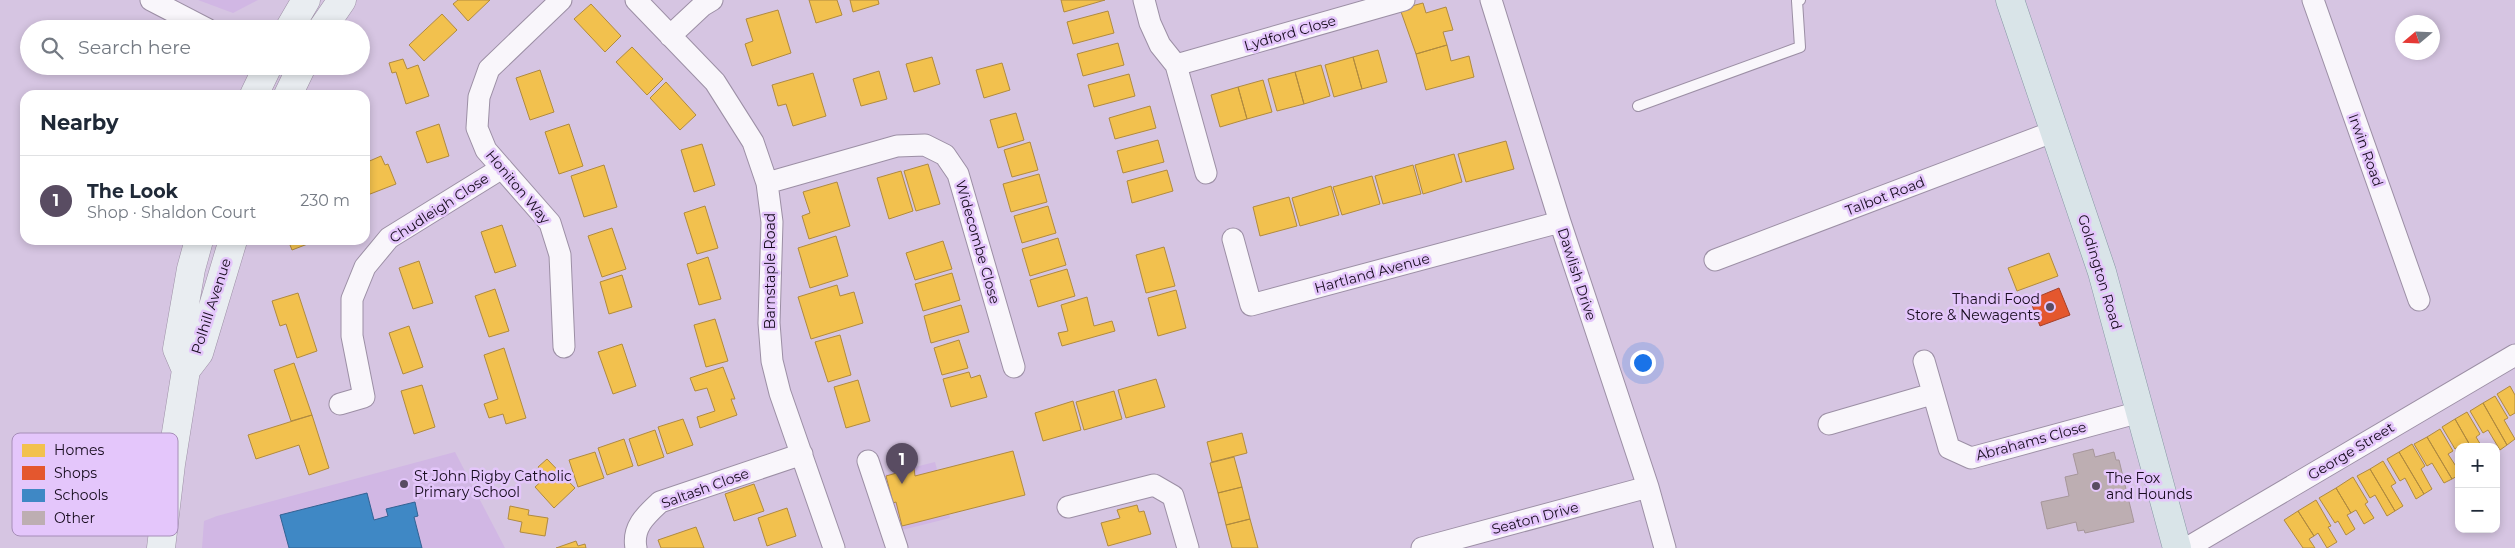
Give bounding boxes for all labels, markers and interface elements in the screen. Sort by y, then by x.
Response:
street label: Lydford Close [1242,11,1338,55]
north arrow [2395,15,2440,60]
search box [20,20,370,75]
icon: search [38,34,66,62]
text: Search here [78,36,191,59]
text: Nearby [40,110,119,135]
street label: Irwin Road [2345,111,2387,189]
street label: Honiton Way [482,146,554,228]
street label: Chudleigh Close [386,169,492,247]
street label: Talbot Road [1843,173,1927,219]
street label: Widecombe Close [952,178,1004,306]
text: The Look [87,180,178,203]
text: 1 [53,191,59,210]
text: 230 m [300,191,350,210]
text: Shop · Shaldon Court [87,203,256,222]
street label: Goldington Road [2074,212,2126,332]
street label: Barnstaple Road [761,213,779,329]
street label: Dawlish Drive [1554,225,1600,323]
street label: Hartland Avenue [1312,249,1432,297]
street label: Polhill Avenue [187,256,235,356]
place label: Thandi Food Store & Newagents [1907,290,2040,324]
marker: Thandi Food Store & Newagents [2044,301,2056,313]
your location [1630,350,1656,376]
street label: Abrahams Close [1974,418,2088,464]
street label: George Street [2305,418,2398,484]
legend [12,433,178,536]
text: Homes [54,441,104,459]
pin: 1 [886,443,918,484]
map controls [2455,443,2500,533]
button: + [2455,443,2500,488]
text: Shops [54,464,97,482]
street label: Saltash Close [659,464,751,512]
place label: St John Rigby Catholic Primary School [414,467,572,501]
place label: The Fox and Hounds [2106,469,2192,503]
marker: St John Rigby Catholic Primary School [398,478,410,490]
marker: The Fox and Hounds [2090,480,2102,492]
text: Schools [54,486,108,504]
button: − [2455,488,2500,533]
street label: Seaton Drive [1490,498,1580,538]
text: Other [54,509,95,527]

